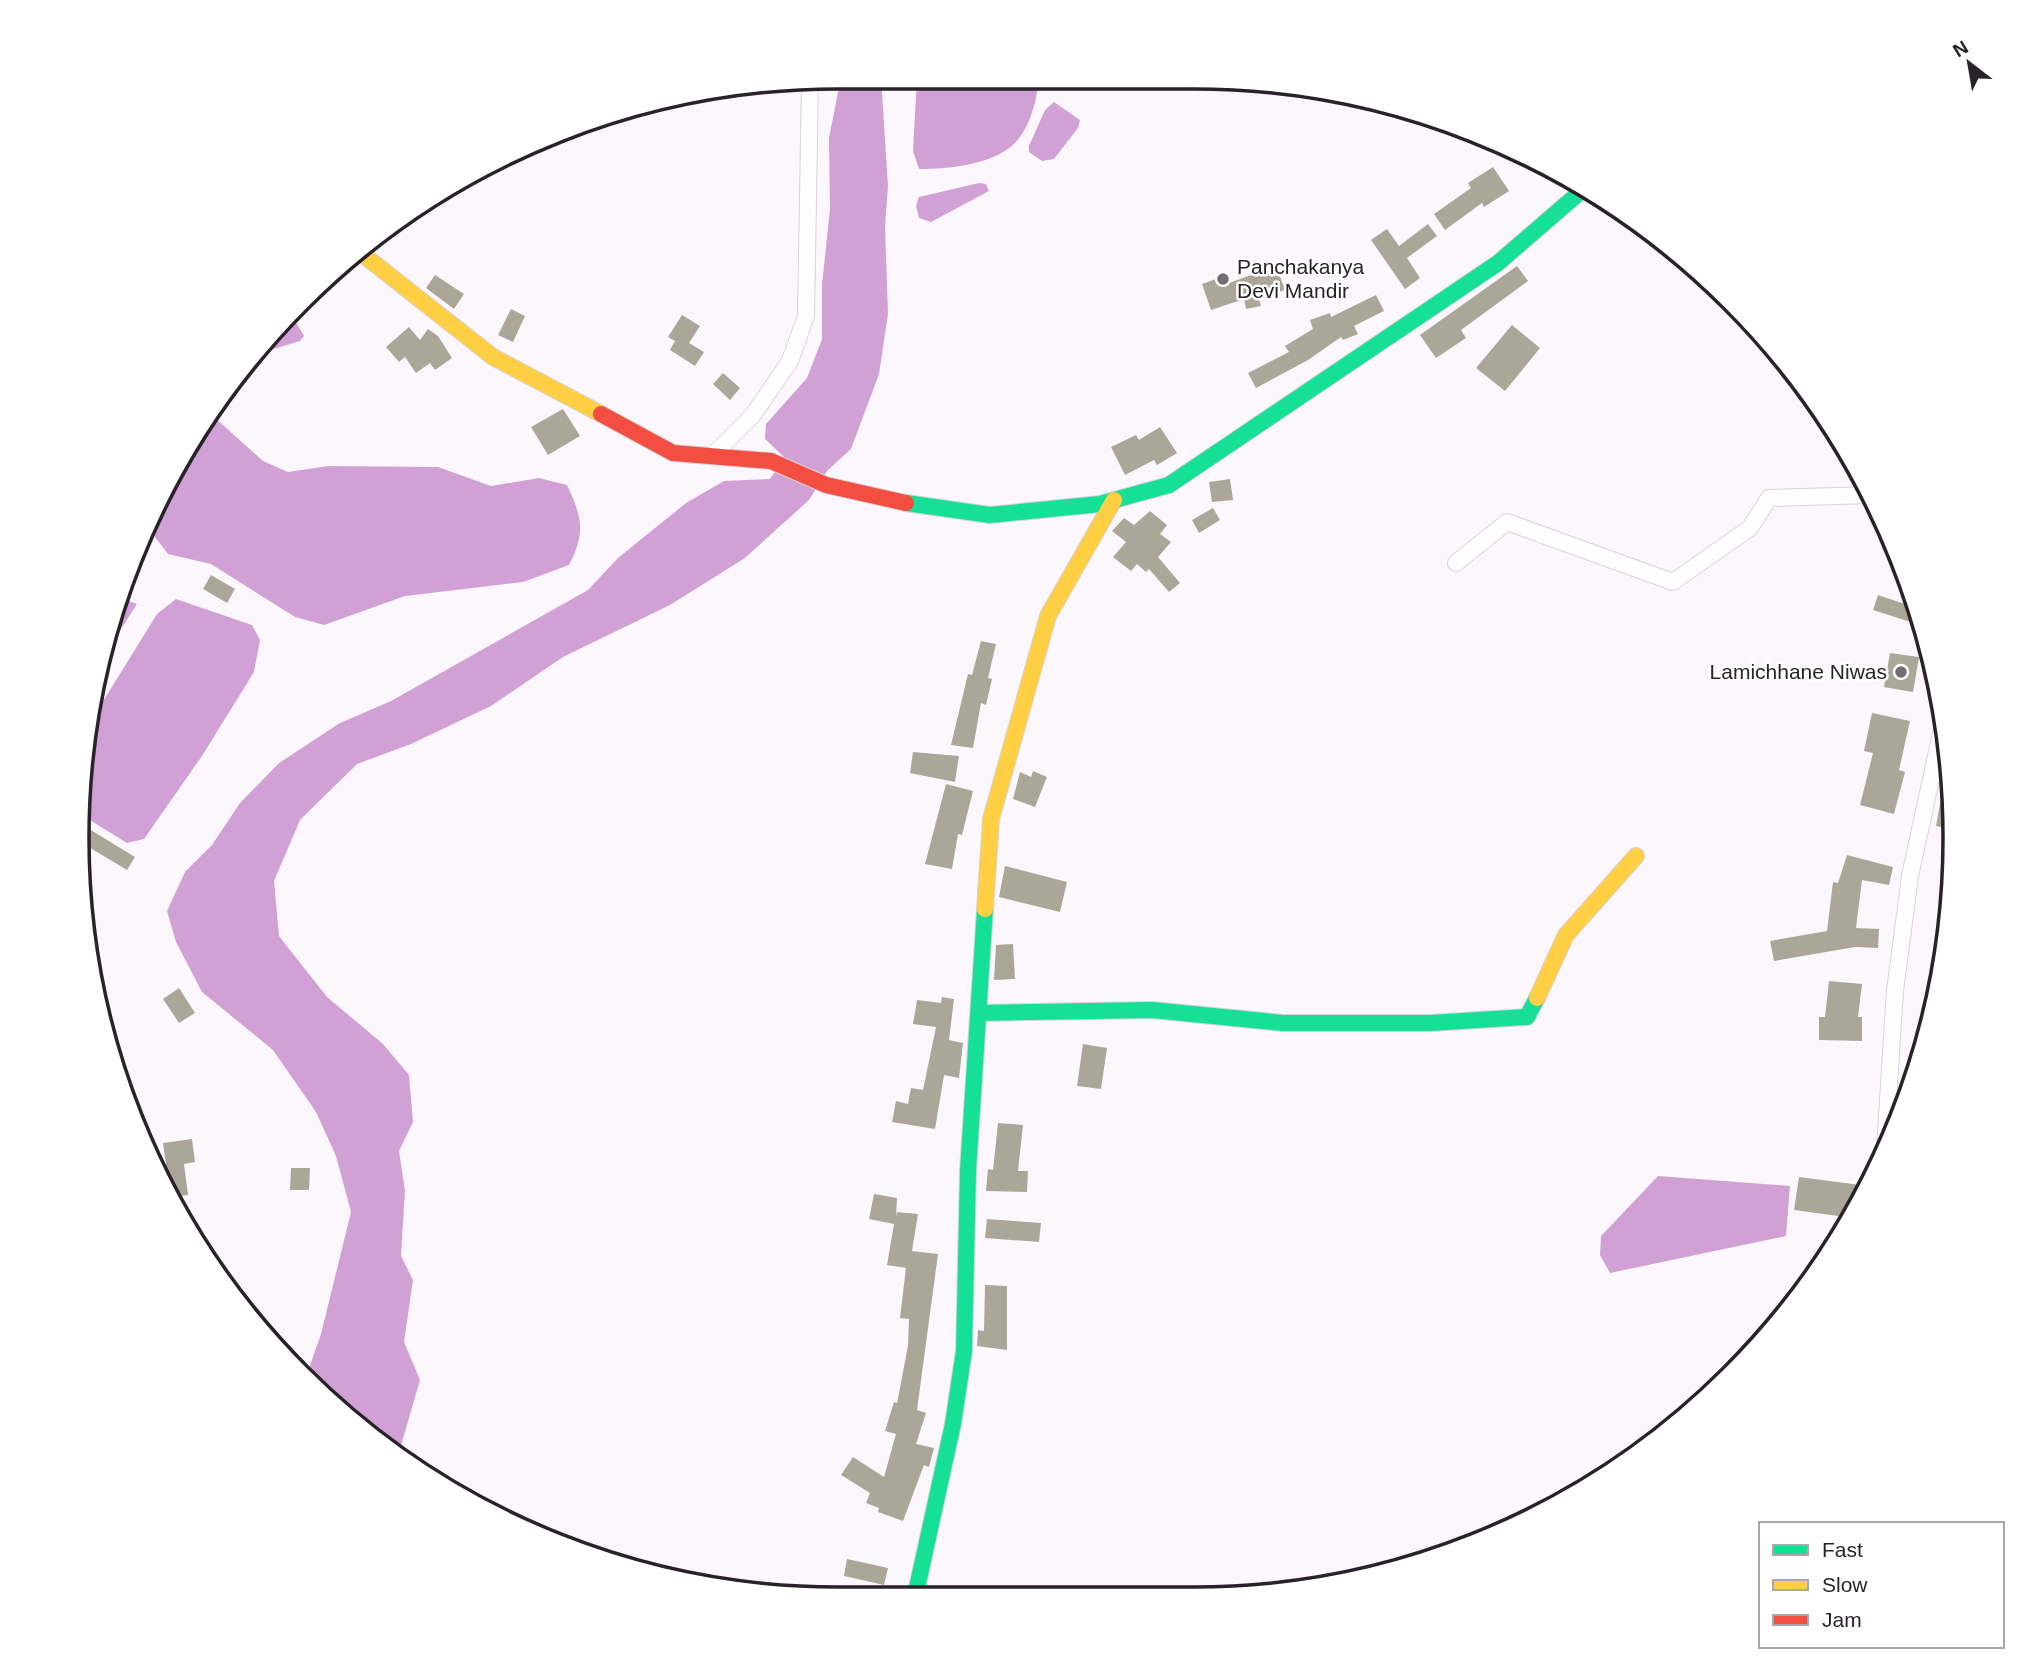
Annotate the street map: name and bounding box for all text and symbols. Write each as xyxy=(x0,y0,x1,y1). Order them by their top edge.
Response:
north arrow xyxy=(1934,28,2004,98)
text: N xyxy=(1949,36,1972,61)
place label: Panchakanya Devi Mandir xyxy=(1237,255,1365,302)
marker: Panchakanya Devi Mandir xyxy=(1215,271,1231,287)
place label: Lamichhane Niwas xyxy=(1710,660,1887,683)
marker: Lamichhane Niwas xyxy=(1893,664,1909,680)
legend xyxy=(1759,1522,2004,1648)
text: Fast xyxy=(1822,1538,1863,1561)
text: Slow xyxy=(1822,1573,1868,1596)
text: Jam xyxy=(1822,1608,1862,1631)

